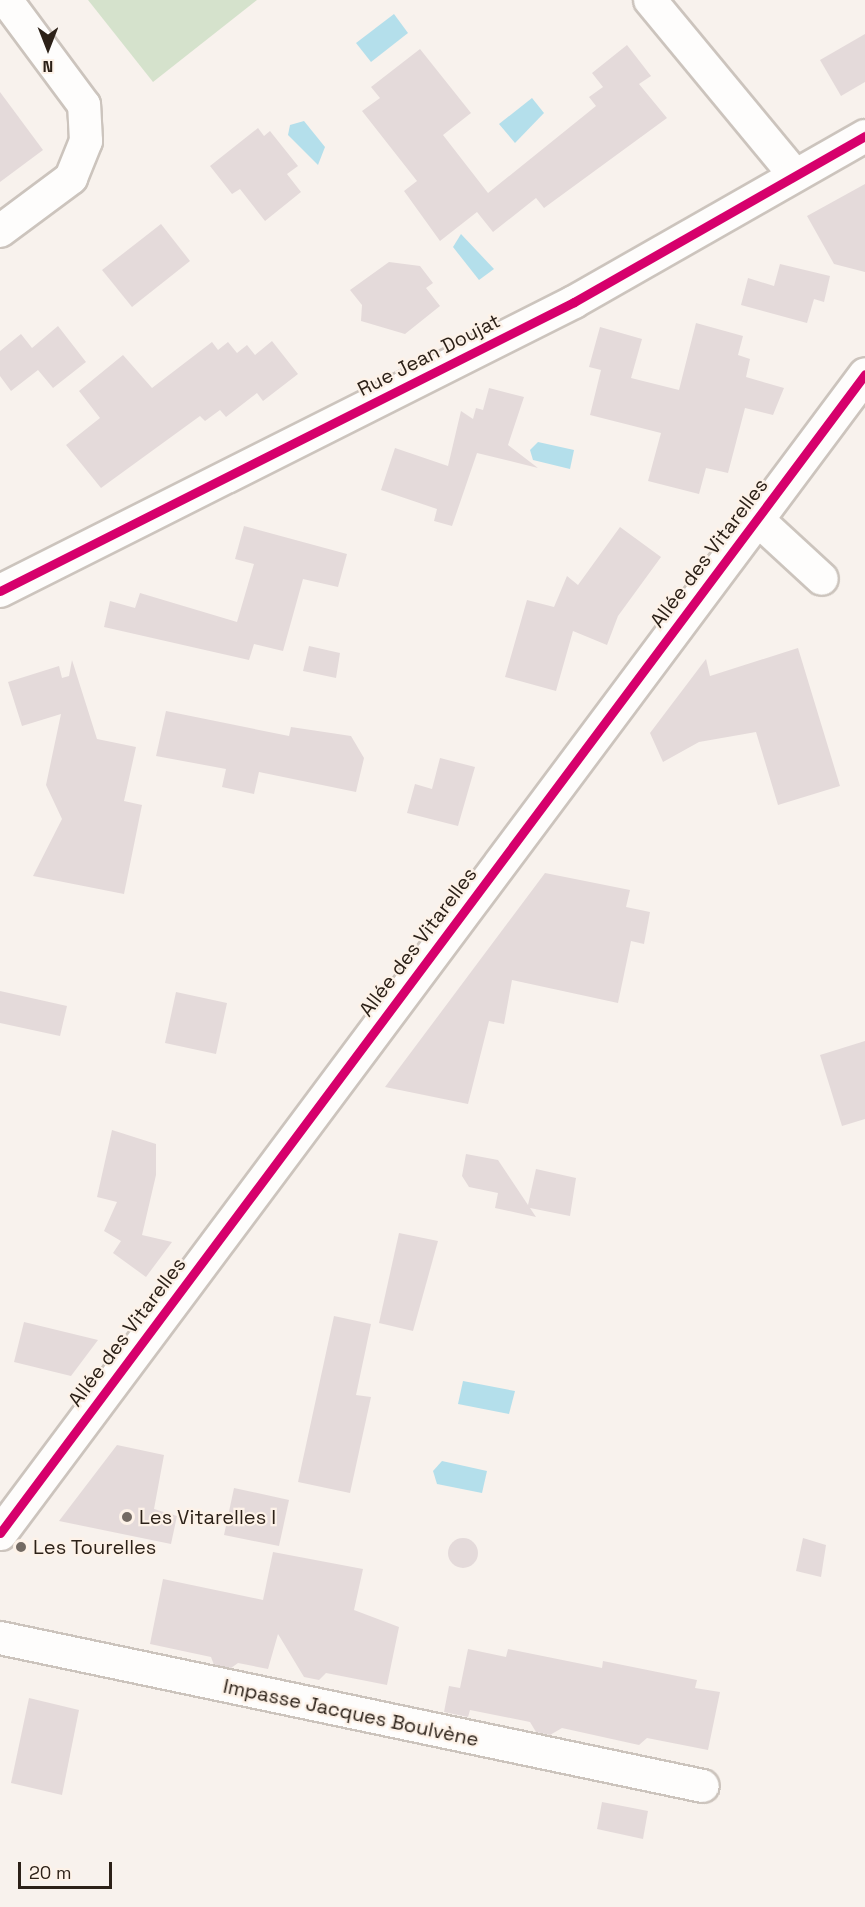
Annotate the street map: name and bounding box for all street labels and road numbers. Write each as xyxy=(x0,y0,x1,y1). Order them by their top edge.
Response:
street label: Rue Jean Doujat xyxy=(354,309,504,401)
street label: Allée des Vitarelles xyxy=(645,474,773,632)
street label: Allée des Vitarelles xyxy=(354,863,482,1021)
street label: Allée des Vitarelles xyxy=(63,1253,191,1411)
street label: Impasse Jacques Boulvène xyxy=(221,1674,481,1752)

